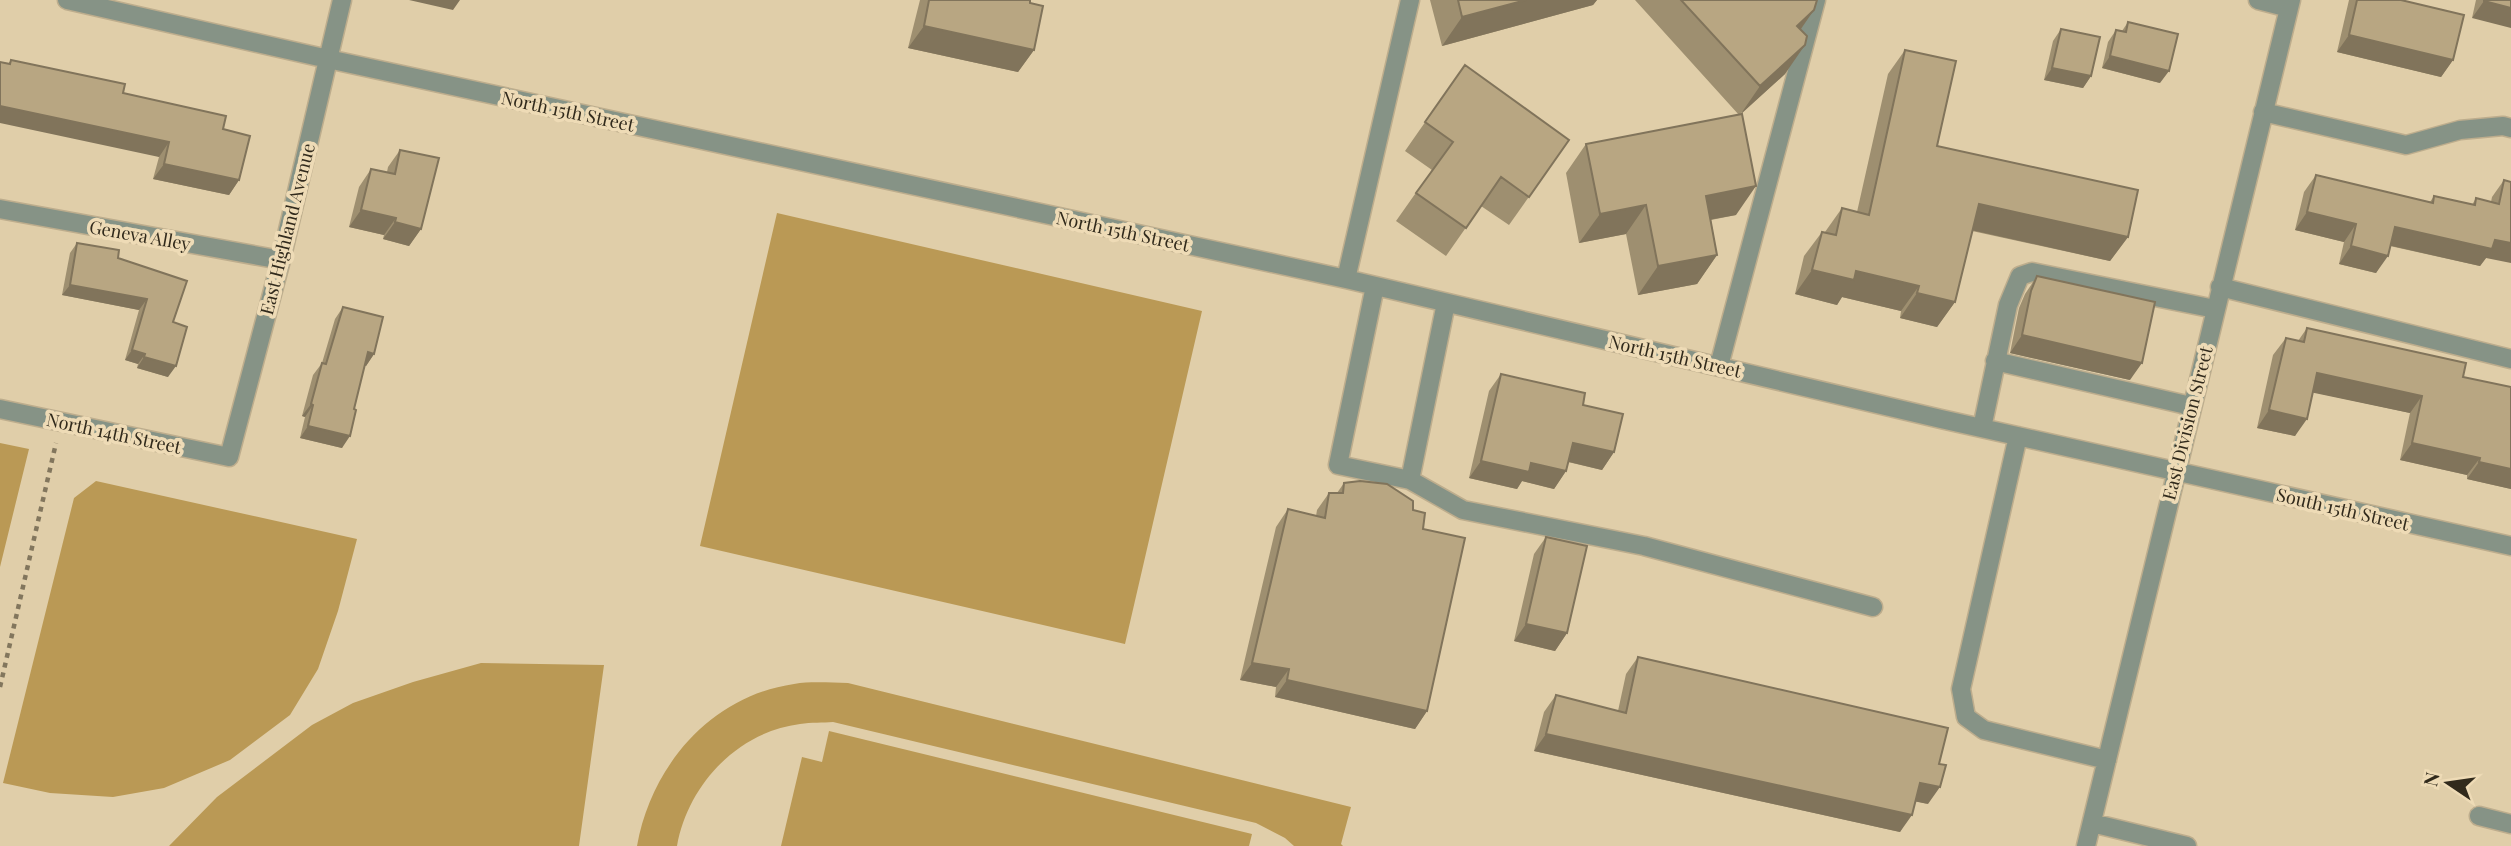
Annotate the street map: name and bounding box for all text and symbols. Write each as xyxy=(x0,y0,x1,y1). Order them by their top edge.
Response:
street label: North 15th Street xyxy=(499,85,637,137)
street label: East Highland Avenue xyxy=(254,141,320,317)
street label: North 15th Street xyxy=(1054,205,1192,257)
street label: Geneva Alley xyxy=(88,214,192,256)
street label: North 15th Street xyxy=(1606,329,1744,383)
street label: East Division Street xyxy=(2156,343,2218,502)
street label: North 14th Street xyxy=(44,407,184,459)
street label: South 15th Street xyxy=(2274,482,2412,536)
north arrow xyxy=(2413,748,2483,818)
text: N xyxy=(2416,769,2445,789)

